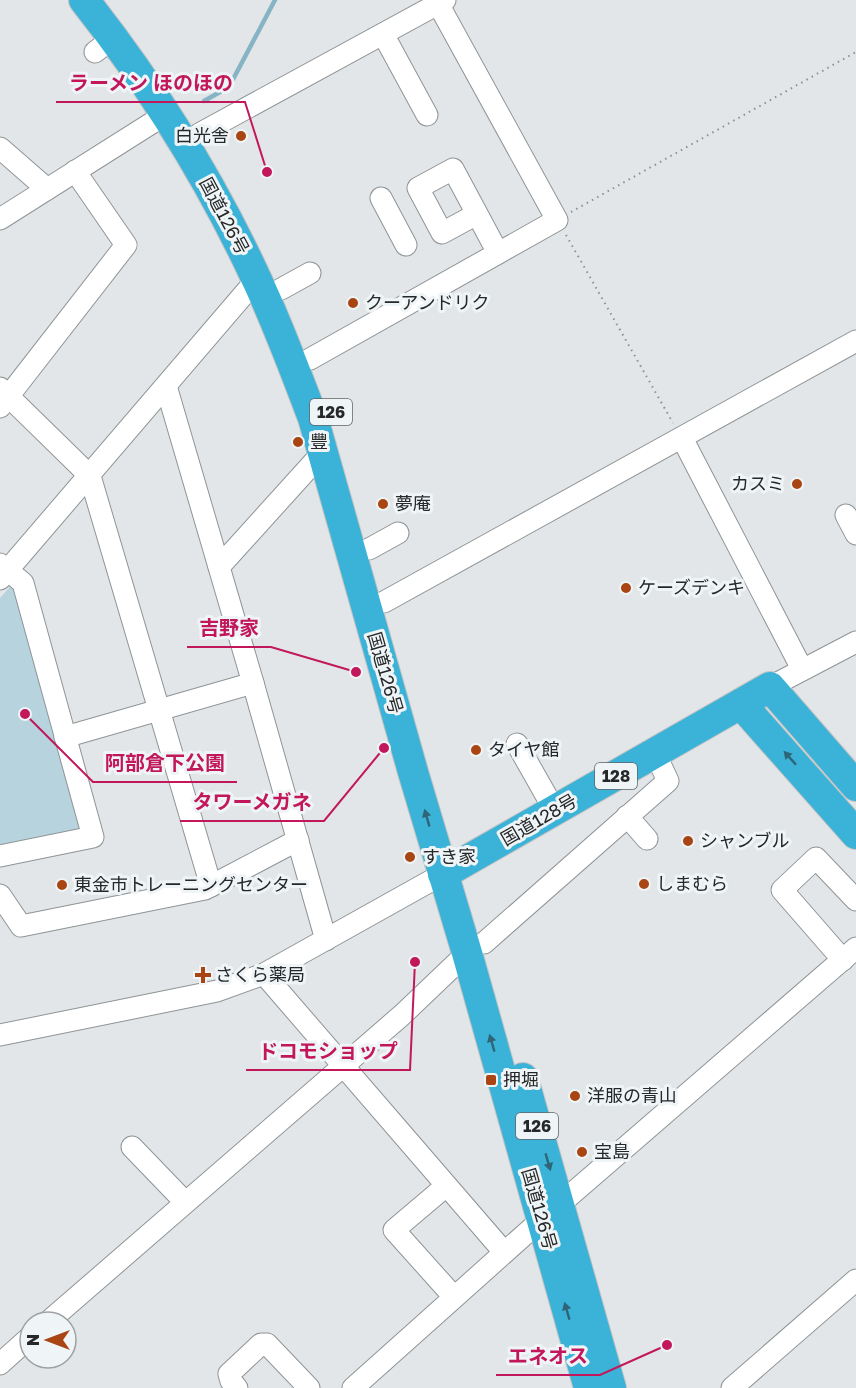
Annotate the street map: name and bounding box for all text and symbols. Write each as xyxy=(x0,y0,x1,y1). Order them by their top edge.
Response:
callout: ラーメン ほのほの xyxy=(56,64,245,102)
text: ラーメン ほのほの xyxy=(69,70,233,94)
place label: 白光舎 xyxy=(175,124,229,146)
marker: 白光舎 xyxy=(234,129,248,143)
street label: 国道126号 xyxy=(195,173,254,258)
place label: クーアンドリク xyxy=(365,291,490,313)
marker: クーアンドリク xyxy=(346,296,360,310)
road number: 126 xyxy=(310,399,352,425)
place label: 豐 xyxy=(310,430,328,452)
marker: 豐 xyxy=(291,435,305,449)
place label: カスミ xyxy=(731,472,785,494)
marker: カスミ xyxy=(790,477,804,491)
place label: 夢庵 xyxy=(395,492,431,514)
marker: 夢庵 xyxy=(376,497,390,511)
place label: ケーズデンキ xyxy=(638,576,745,598)
marker: ケーズデンキ xyxy=(619,581,633,595)
callout: 吉野家 xyxy=(187,609,271,647)
text: 吉野家 xyxy=(199,615,259,639)
street label: 国道126号 xyxy=(364,629,408,716)
place label: タイヤ館 xyxy=(488,738,559,760)
marker: タイヤ館 xyxy=(469,743,483,757)
callout: 阿部倉下公園 xyxy=(93,744,237,782)
text: 阿部倉下公園 xyxy=(105,750,225,774)
one-way arrow xyxy=(783,751,797,766)
road number: 128 xyxy=(595,763,637,789)
callout: タワーメガネ xyxy=(180,783,324,821)
text: タワーメガネ xyxy=(192,789,312,813)
street label: 国道128号 xyxy=(497,789,580,850)
one-way arrow xyxy=(422,809,431,827)
place label: シャンブル xyxy=(700,829,789,851)
marker: シャンブル xyxy=(681,834,695,848)
place label: すき家 xyxy=(422,845,476,867)
marker: すき家 xyxy=(403,850,417,864)
place label: しまむら xyxy=(656,872,728,894)
place label: 東金市トレーニングセンター xyxy=(74,873,308,895)
marker: しまむら xyxy=(637,877,651,891)
marker: 東金市トレーニングセンター xyxy=(55,878,69,892)
place label: さくら薬局 xyxy=(215,963,305,985)
marker: さくら薬局 xyxy=(196,968,210,982)
callout: ドコモショップ xyxy=(246,1032,410,1070)
one-way arrow xyxy=(487,1034,496,1052)
text: ドコモショップ xyxy=(258,1038,398,1062)
place label: 押堀 xyxy=(503,1068,539,1090)
marker: 押堀 xyxy=(484,1073,498,1087)
place label: 洋服の青山 xyxy=(587,1084,677,1106)
marker: 洋服の青山 xyxy=(568,1089,582,1103)
road number: 126 xyxy=(516,1113,558,1139)
place label: 宝島 xyxy=(594,1140,630,1162)
marker: 宝島 xyxy=(575,1145,589,1159)
one-way arrow xyxy=(544,1153,553,1171)
street label: 国道126号 xyxy=(518,1165,562,1252)
one-way arrow xyxy=(562,1302,571,1320)
north arrow xyxy=(18,1310,78,1370)
text: N xyxy=(23,1334,43,1346)
callout: エネオス xyxy=(496,1337,600,1375)
text: エネオス xyxy=(508,1343,588,1367)

